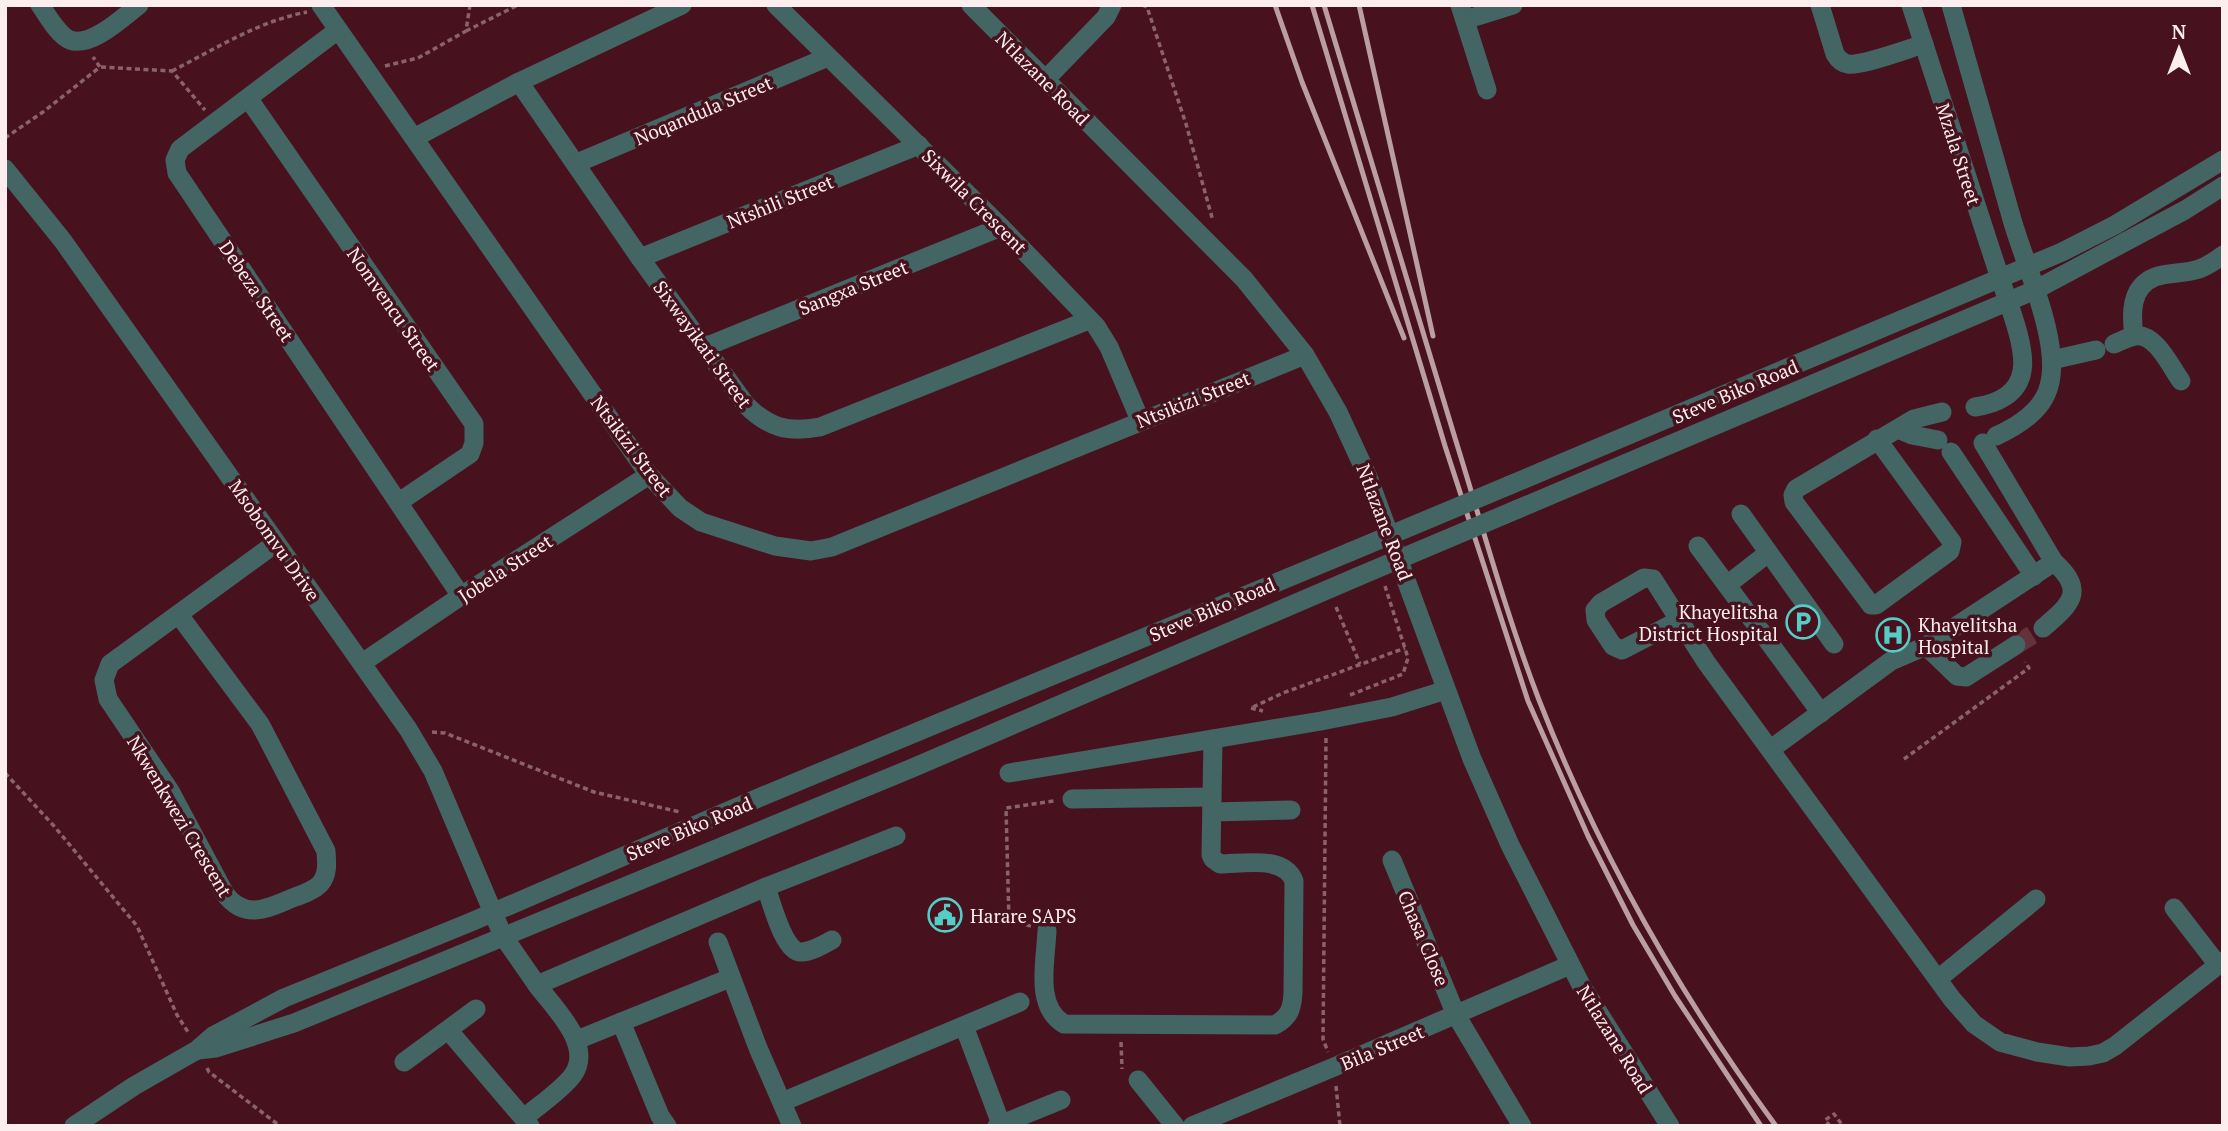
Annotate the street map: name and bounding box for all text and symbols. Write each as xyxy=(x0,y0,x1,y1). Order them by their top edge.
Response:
north arrow xyxy=(2144,14,2214,84)
text: N xyxy=(2172,19,2187,44)
street label: Ntlazane Road xyxy=(991,26,1096,131)
street label: Noqandula Street xyxy=(630,70,776,150)
street label: Mzala Street xyxy=(1931,100,1987,208)
street label: Sixwila Crescent xyxy=(917,143,1033,259)
street label: Ntshili Street xyxy=(723,168,837,234)
street label: Debeza Street xyxy=(214,236,300,346)
street label: Nomvencu Street xyxy=(342,242,446,376)
street label: Sangxa Street xyxy=(795,254,911,320)
street label: Sixwayikati Street xyxy=(648,275,758,413)
street label: Steve Biko Road xyxy=(1668,353,1802,429)
street label: Ntsikizi Street xyxy=(1132,365,1254,433)
street label: Ntsikizi Street xyxy=(586,390,678,502)
street label: Ntlazane Road xyxy=(1351,460,1419,584)
street label: Msobomvu Drive xyxy=(224,474,326,606)
street label: Jobela Street xyxy=(453,528,557,608)
street label: Steve Biko Road xyxy=(1145,571,1279,647)
place label: Khayelitsha District Hospital xyxy=(1639,599,1778,646)
parking icon: Khayelitsha District Hospital xyxy=(1784,603,1822,641)
place label: Khayelitsha Hospital xyxy=(1918,612,2018,659)
hospital icon: Khayelitsha Hospital xyxy=(1874,616,1912,654)
street label: Nkwenkwezi Crescent xyxy=(122,731,238,901)
street label: Steve Biko Road xyxy=(622,790,756,866)
street label: Chasa Close xyxy=(1393,886,1455,990)
public building icon: Harare SAPS xyxy=(926,896,964,934)
place label: Harare SAPS xyxy=(970,903,1076,928)
street label: Ntlazane Road xyxy=(1572,980,1658,1098)
street label: Bila Street xyxy=(1337,1018,1427,1076)

